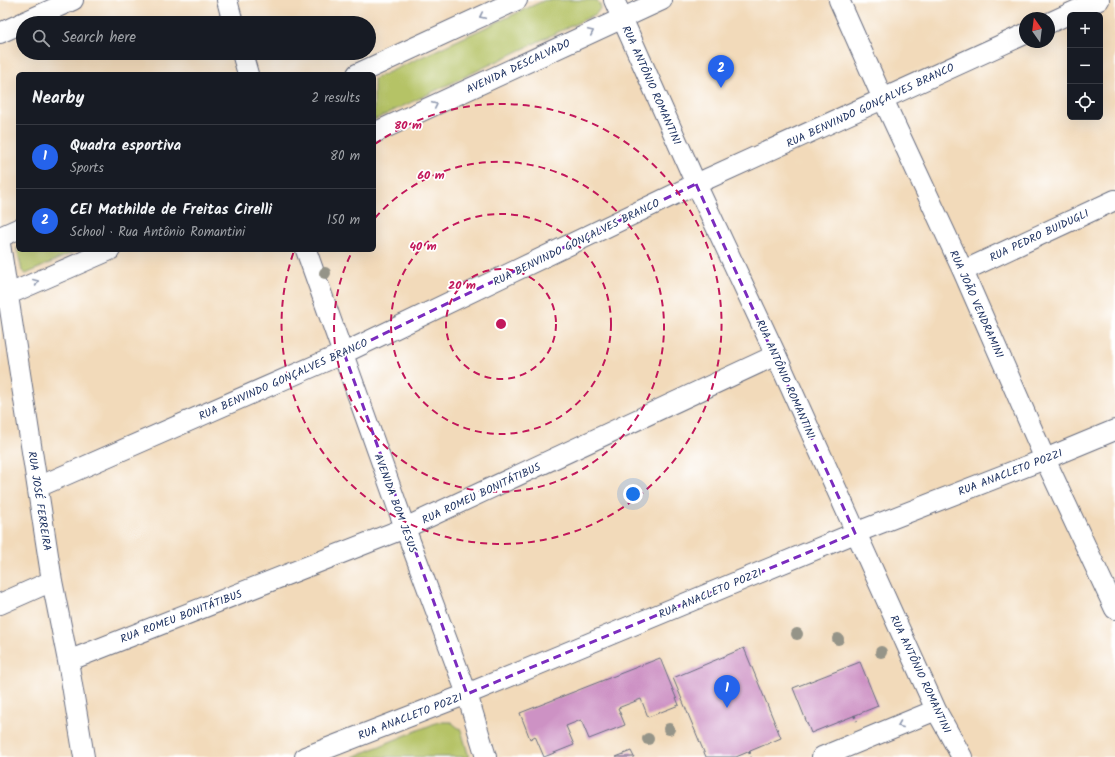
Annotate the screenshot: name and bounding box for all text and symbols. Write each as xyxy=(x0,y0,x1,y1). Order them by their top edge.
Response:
one-way arrow xyxy=(479,11,486,19)
north arrow xyxy=(1019,12,1055,48)
map controls xyxy=(1067,12,1103,120)
button: + xyxy=(1067,12,1103,48)
search box xyxy=(16,16,376,60)
street label: RUA ANTÔNIO ROMANTINI xyxy=(617,23,686,148)
text: Search here xyxy=(62,26,136,50)
icon: search xyxy=(30,27,52,49)
one-way arrow xyxy=(586,29,594,37)
street label: AVENIDA DESCALVADO xyxy=(463,35,574,99)
button: − xyxy=(1067,48,1103,84)
pin: 2 xyxy=(708,55,734,88)
street label: RUA BENVINDO GONÇALVES BRANCO xyxy=(783,59,958,153)
button: locate xyxy=(1067,84,1103,120)
text: Nearby xyxy=(32,85,84,112)
text: 2 results xyxy=(312,88,360,109)
one-way arrow xyxy=(430,102,438,110)
text: 80 m xyxy=(394,116,422,135)
text: Quadra esportiva xyxy=(70,134,181,158)
text: 1 xyxy=(43,146,47,167)
text: 80 m xyxy=(330,146,360,167)
text: Sports xyxy=(70,158,104,179)
text: 60 m xyxy=(417,166,445,185)
street label: RUA BENVINDO GONÇALVES BRANCO xyxy=(490,194,663,291)
text: CEI Mathilde de Freitas Cirelli xyxy=(70,198,272,222)
street label: RUA PEDRO BUIDUGLI xyxy=(987,205,1092,267)
text: 2 xyxy=(41,210,49,231)
text: 150 m xyxy=(327,210,360,231)
text: School · Rua Antônio Romantini xyxy=(70,222,245,243)
text: 40 m xyxy=(409,237,437,256)
street label: RUA JOÃO VENDRAMINI xyxy=(944,247,1008,361)
text: 20 m xyxy=(448,276,476,295)
one-way arrow xyxy=(31,279,39,287)
centre of rings xyxy=(494,317,508,331)
street label: RUA ANTÔNIO ROMANTINI xyxy=(751,317,820,442)
street label: RUA BENVINDO GONÇALVES BRANCO xyxy=(196,334,371,425)
street label: RUA ANACLETO POZZI xyxy=(955,445,1065,501)
street label: RUA JOSÉ FERREIRA xyxy=(22,450,56,553)
street label: AVENIDA BOM JESUS xyxy=(369,451,421,556)
street label: RUA ROMEU BONITÁTIBUS xyxy=(419,458,544,529)
your location xyxy=(623,484,643,504)
street label: RUA ANACLETO POZZI xyxy=(656,564,765,624)
street label: RUA ROMEU BONITÁTIBUS xyxy=(118,585,245,649)
street label: RUA ANTÔNIO ROMANTINI xyxy=(885,612,956,737)
pin: 1 xyxy=(714,675,740,708)
street label: RUA ANACLETO POZZI xyxy=(355,689,465,745)
one-way arrow xyxy=(896,720,903,728)

